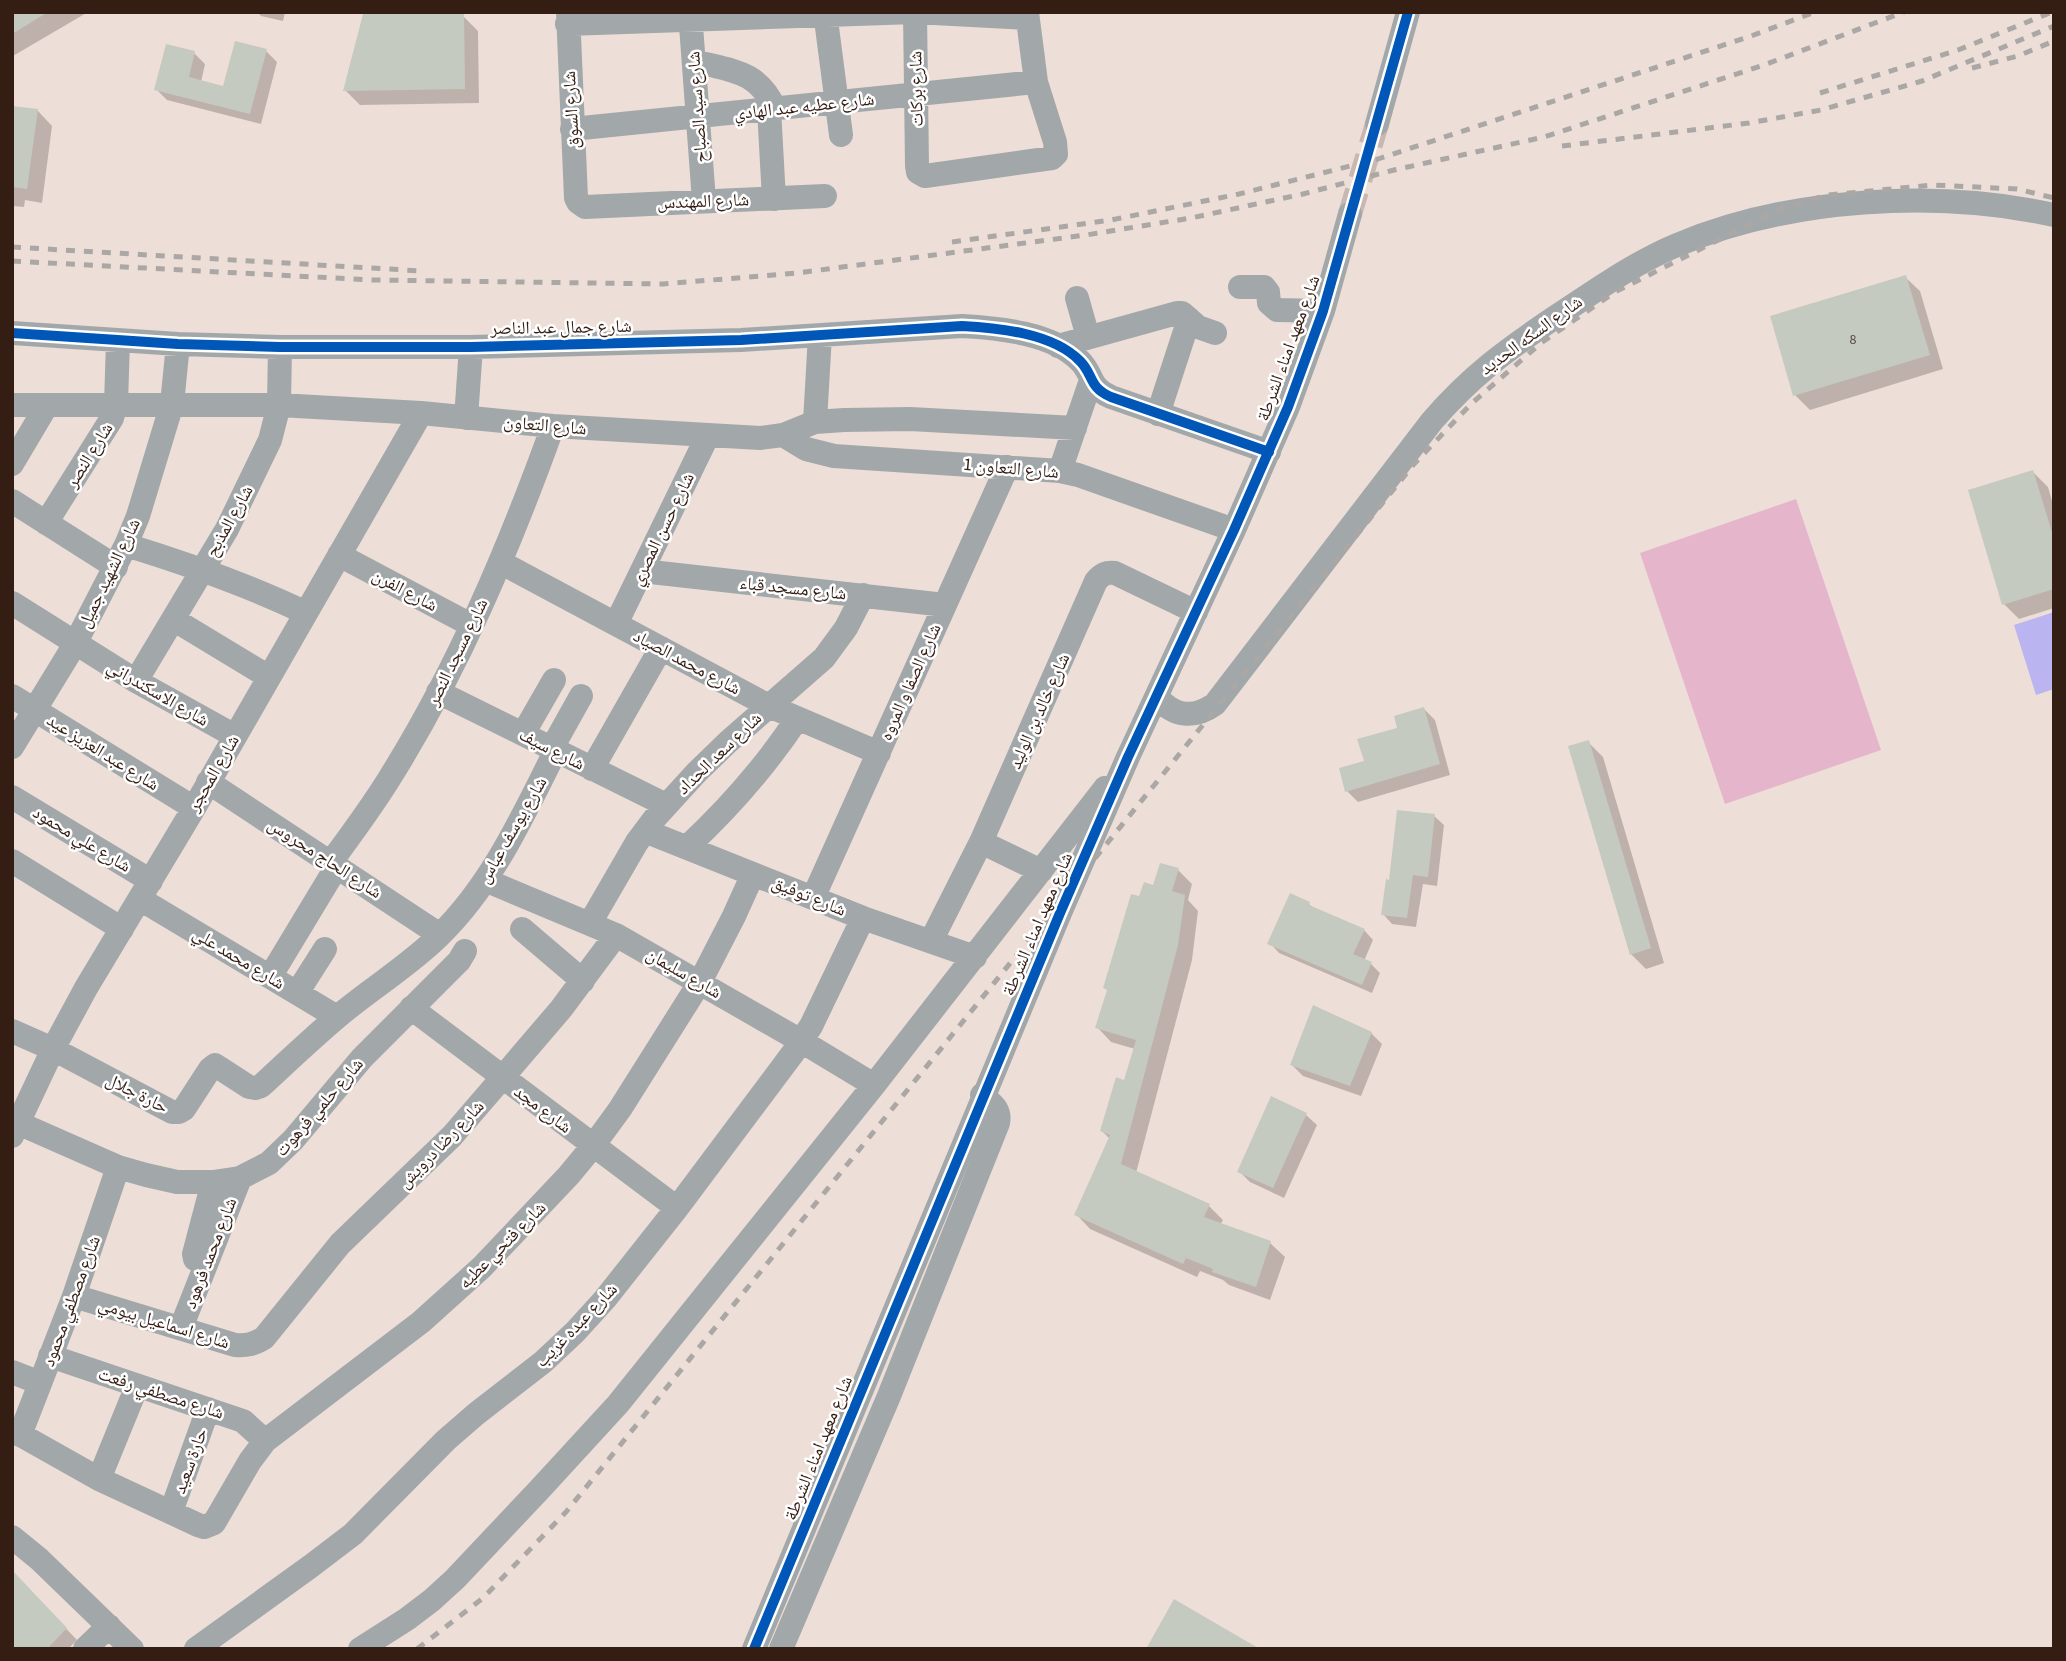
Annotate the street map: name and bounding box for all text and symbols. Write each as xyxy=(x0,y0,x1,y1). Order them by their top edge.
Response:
street label: شارع سيد الصباح xyxy=(681,50,714,164)
street label: شارع بركات xyxy=(903,51,930,127)
street label: شارع السوق xyxy=(557,70,586,150)
street label: شارع عطيه عبد الهادي xyxy=(733,87,876,128)
street label: شارع المهندس xyxy=(656,187,750,216)
street label: شارع معهد امناء الشرطة xyxy=(1250,272,1326,425)
street label: شارع السكه الحديد xyxy=(1475,290,1588,381)
street label: شارع جمال عبد الناصر xyxy=(489,314,632,341)
house number: 8 xyxy=(1850,330,1857,350)
street label: شارع التعاون xyxy=(502,409,588,442)
street label: شارع النصر xyxy=(59,418,119,493)
street label: شارع التعاون 1 xyxy=(962,452,1060,485)
street label: شارع حسن المصري xyxy=(624,468,702,591)
street label: شارع المذبح xyxy=(199,481,259,562)
street label: شارع الشهيد جميل xyxy=(72,514,147,632)
street label: شارع الفرن xyxy=(368,563,442,618)
street label: شارع مسجد قباء xyxy=(738,570,848,607)
street label: شارع مسجد النصر xyxy=(420,594,494,711)
street label: شارع الصفا و المروه xyxy=(873,620,947,745)
street label: شارع محمد الصياد xyxy=(629,624,745,701)
street label: شارع خالد بن الوليد xyxy=(1003,649,1076,773)
street label: شارع الاسكندراني xyxy=(101,654,213,734)
street label: شارع سعد الحداد xyxy=(671,706,767,800)
street label: شارع عبد العزيز عيد xyxy=(42,708,164,797)
street label: شارع سيف xyxy=(515,722,589,777)
street label: شارع المحجر xyxy=(181,730,245,817)
street label: شارع يوسف عباس xyxy=(472,772,553,888)
street label: شارع علي محمود xyxy=(27,800,136,880)
street label: شارع الحاج محروس xyxy=(263,812,387,905)
street label: شارع معهد امناء الشرطة xyxy=(996,849,1079,1000)
street label: شارع توفيق xyxy=(768,870,850,923)
street label: شارع محمد علي xyxy=(187,921,290,997)
street label: شارع سليمان xyxy=(642,942,726,1005)
street label: شارع حلمي فرهوت xyxy=(269,1053,370,1163)
street label: حارة جلال xyxy=(101,1067,172,1120)
street label: شارع مجد xyxy=(509,1079,577,1139)
street label: شارع رضا درويش xyxy=(393,1095,490,1194)
street label: شارع محمد فرهود xyxy=(178,1194,243,1312)
street label: شارع فتحي عطيه xyxy=(453,1196,553,1296)
street label: شارع مصطفي محمود xyxy=(36,1232,108,1371)
street label: شارع عبده غريب xyxy=(530,1277,623,1373)
street label: شارع اسماعيل بيومي xyxy=(95,1292,233,1357)
street label: شارع مصطفي رفعت xyxy=(94,1361,227,1427)
street label: شارع معهد امناء الشرطة xyxy=(778,1372,859,1524)
street label: حارة سعيد xyxy=(167,1425,214,1497)

